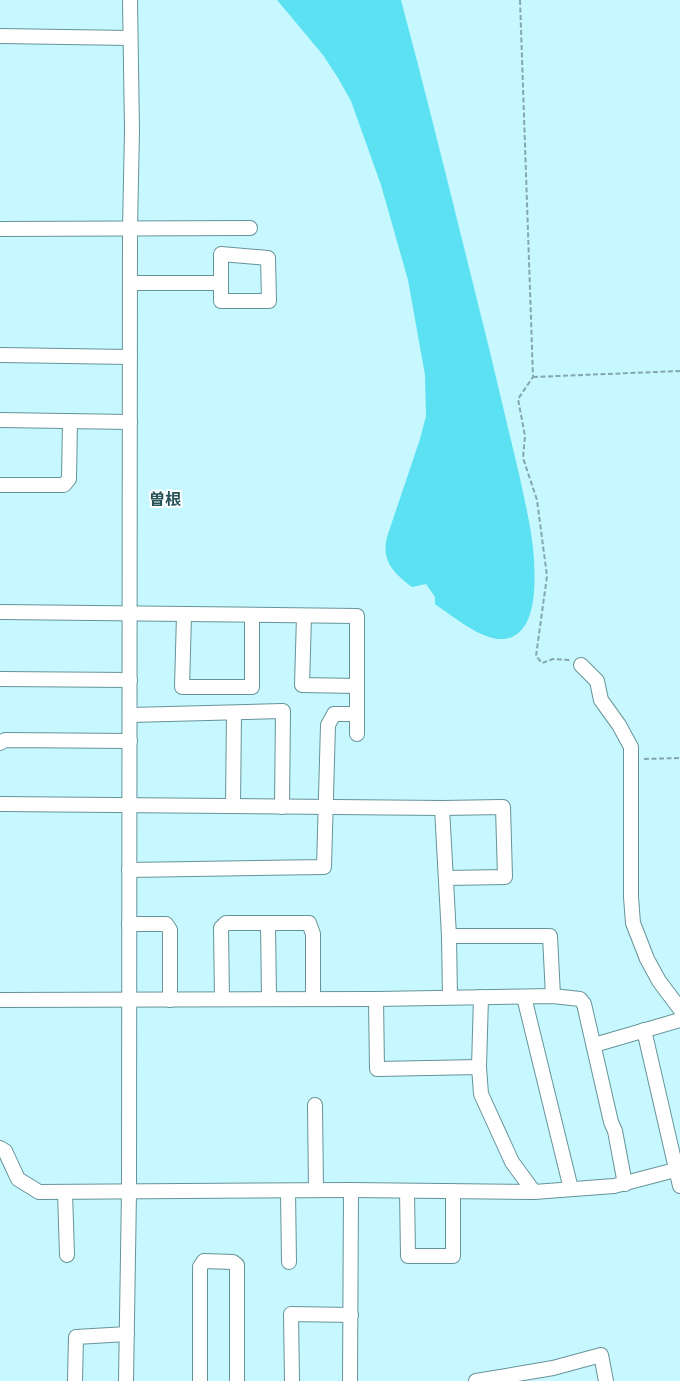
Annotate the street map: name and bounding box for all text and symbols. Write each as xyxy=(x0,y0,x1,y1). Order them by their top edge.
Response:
district label: 曽根 xyxy=(149,489,181,510)

